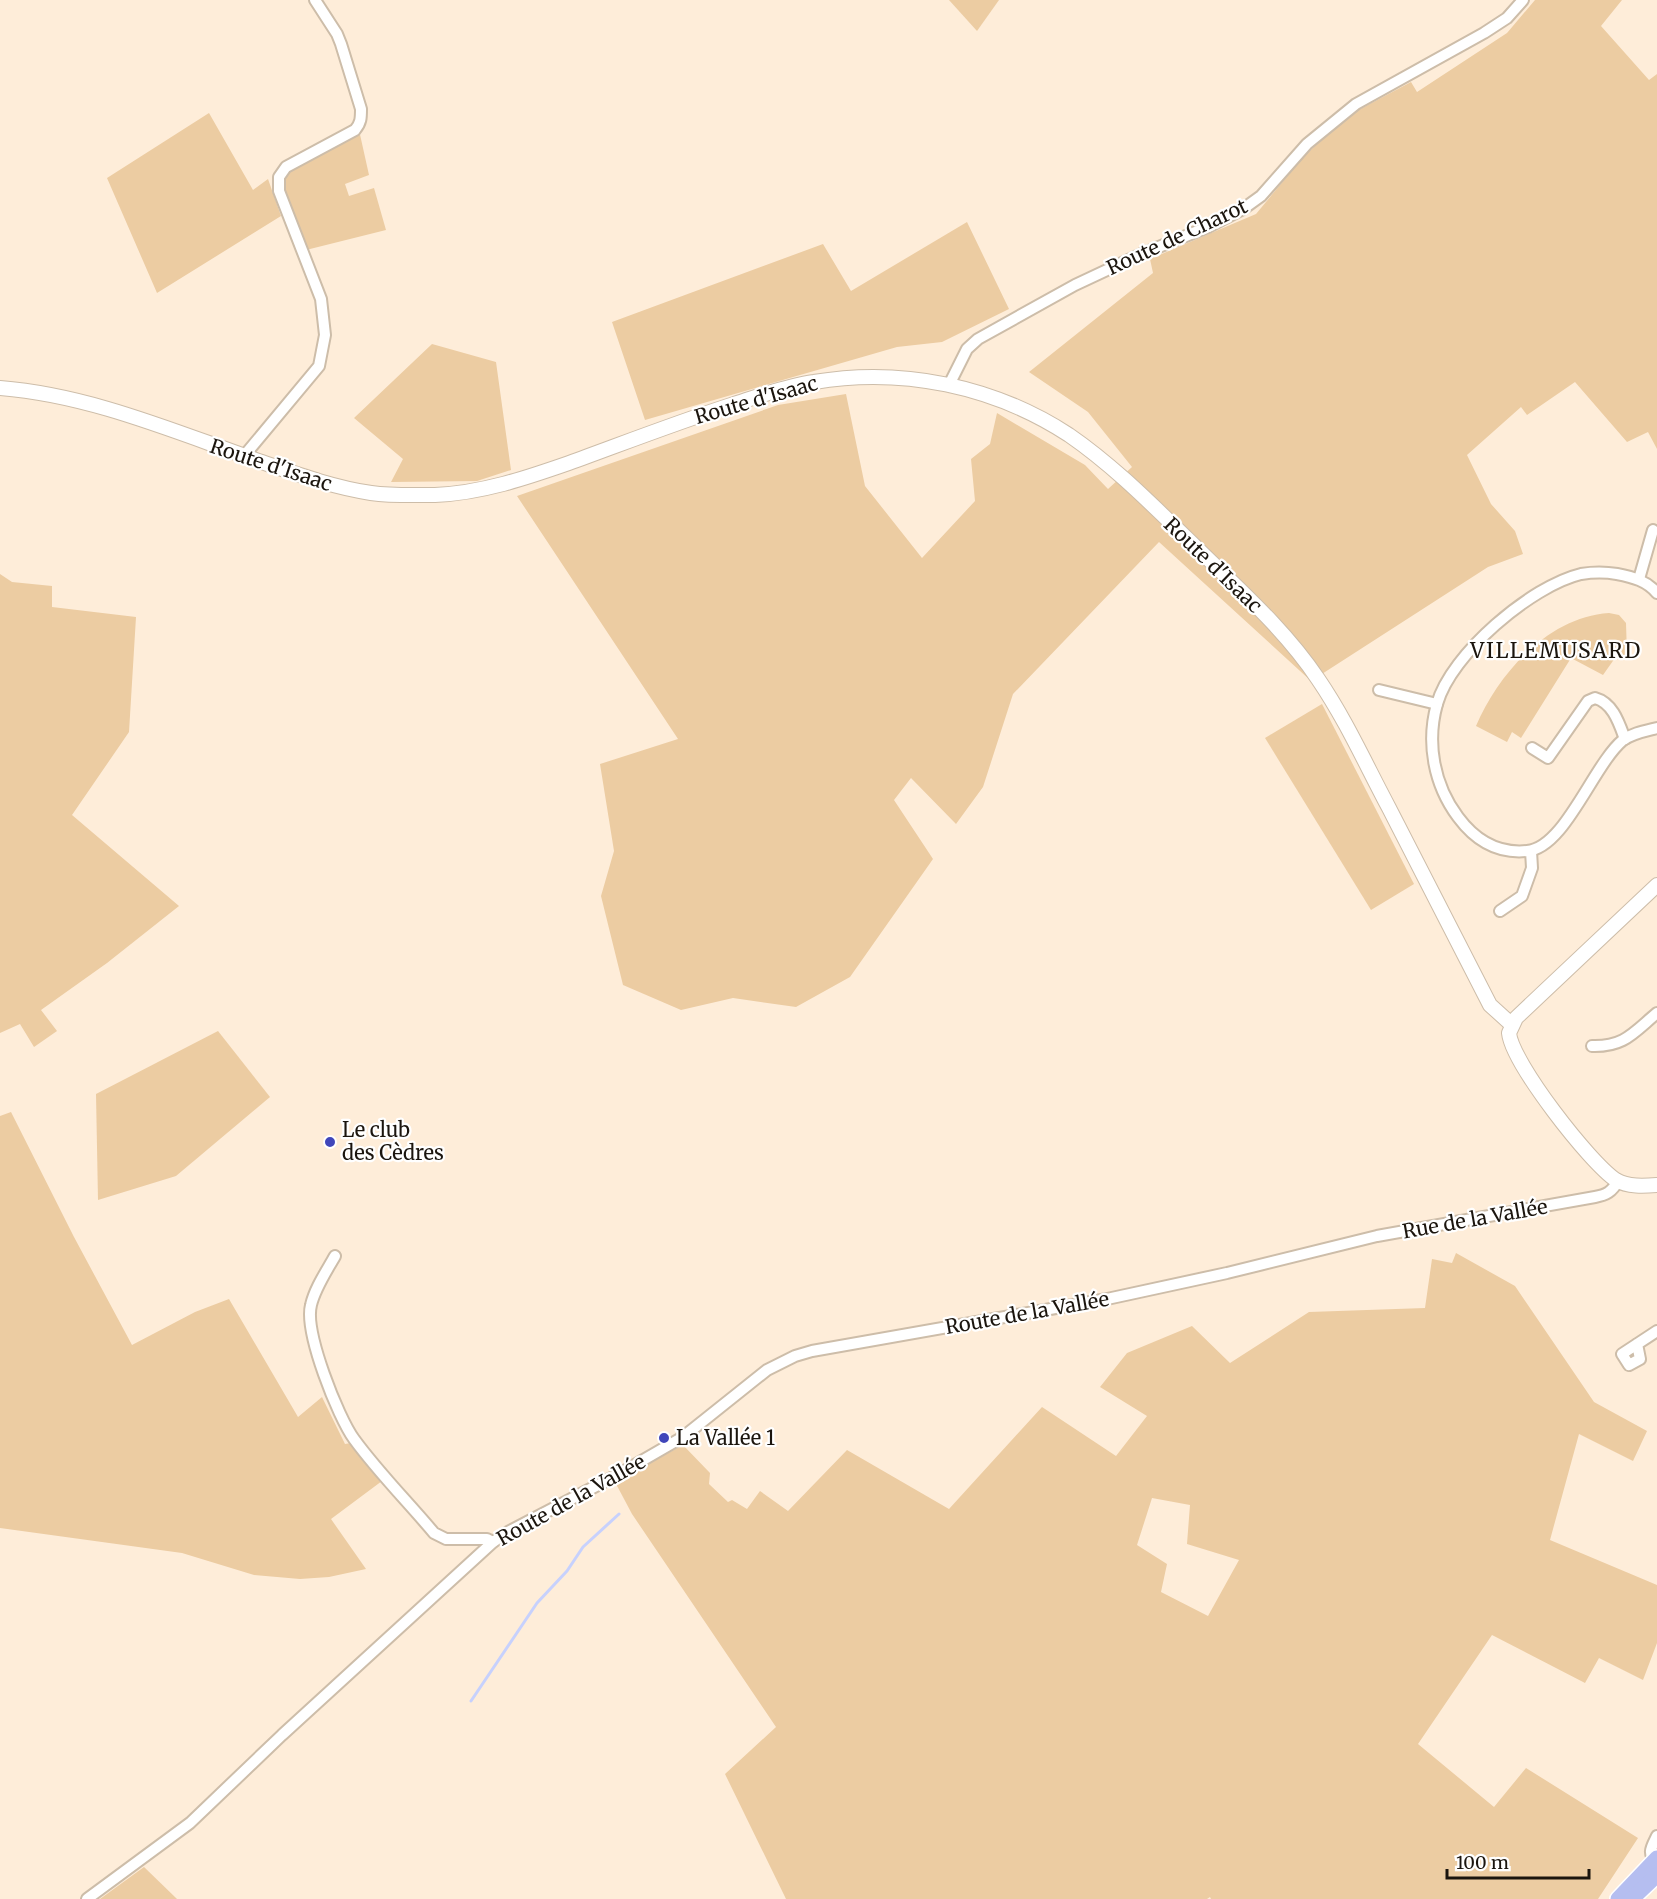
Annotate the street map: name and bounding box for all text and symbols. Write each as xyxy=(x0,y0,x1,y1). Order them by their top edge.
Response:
street label: Route de Charot xyxy=(1102,193,1251,280)
street label: Route d'Isaac xyxy=(691,370,820,429)
street label: Route d'Isaac xyxy=(207,433,335,496)
street label: Route d'Isaac xyxy=(1159,512,1268,618)
district label: VILLEMUSARD xyxy=(1469,637,1642,664)
place label: Le club des Cèdres xyxy=(342,1117,444,1165)
marker: Le club des Cèdres xyxy=(323,1135,337,1149)
street label: Rue de la Vallée xyxy=(1400,1193,1550,1244)
street label: Route de la Vallée xyxy=(943,1286,1111,1339)
place label: La Vallée 1 xyxy=(676,1425,775,1450)
marker: La Vallée 1 xyxy=(657,1431,671,1445)
street label: Route de la Vallée xyxy=(492,1448,649,1551)
scale bar xyxy=(1447,1842,1590,1880)
text: 100 m xyxy=(1456,1851,1509,1874)

